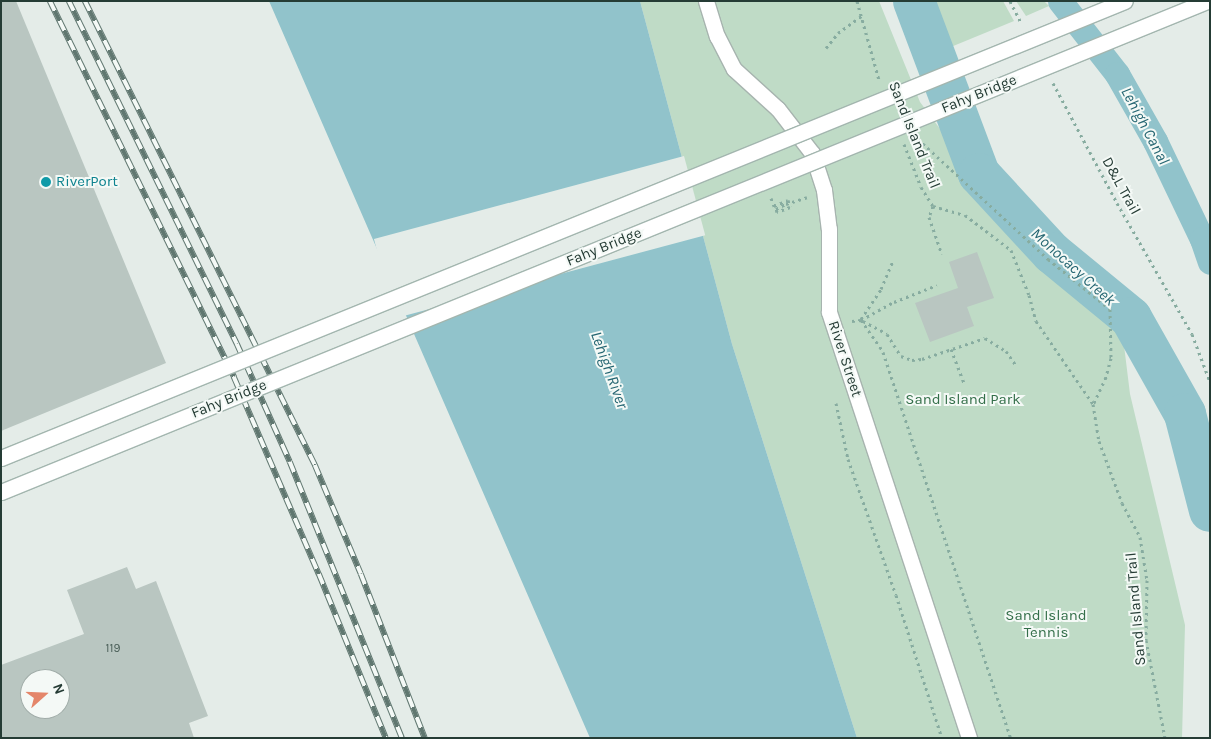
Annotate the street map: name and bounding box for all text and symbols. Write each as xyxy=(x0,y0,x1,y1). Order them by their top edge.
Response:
street label: Fahy Bridge xyxy=(939,71,1019,117)
street label: Sand Island Trail xyxy=(884,79,944,191)
water label: Lehigh Canal xyxy=(1117,84,1173,168)
street label: D&L Trail xyxy=(1098,154,1144,218)
place label: RiverPort xyxy=(56,173,118,191)
marker: RiverPort xyxy=(40,176,52,188)
street label: Fahy Bridge xyxy=(564,224,644,270)
water label: Monocacy Creek xyxy=(1027,224,1119,310)
street label: River Street xyxy=(824,319,866,399)
water label: Lehigh River xyxy=(586,329,632,411)
street label: Fahy Bridge xyxy=(189,376,269,422)
park label: Sand Island Park xyxy=(905,391,1021,409)
street label: Sand Island Trail xyxy=(1122,552,1150,666)
park label: Sand Island Tennis xyxy=(1005,606,1087,641)
house number: 119 xyxy=(106,642,120,656)
north arrow xyxy=(20,669,70,719)
text: N xyxy=(49,681,68,697)

